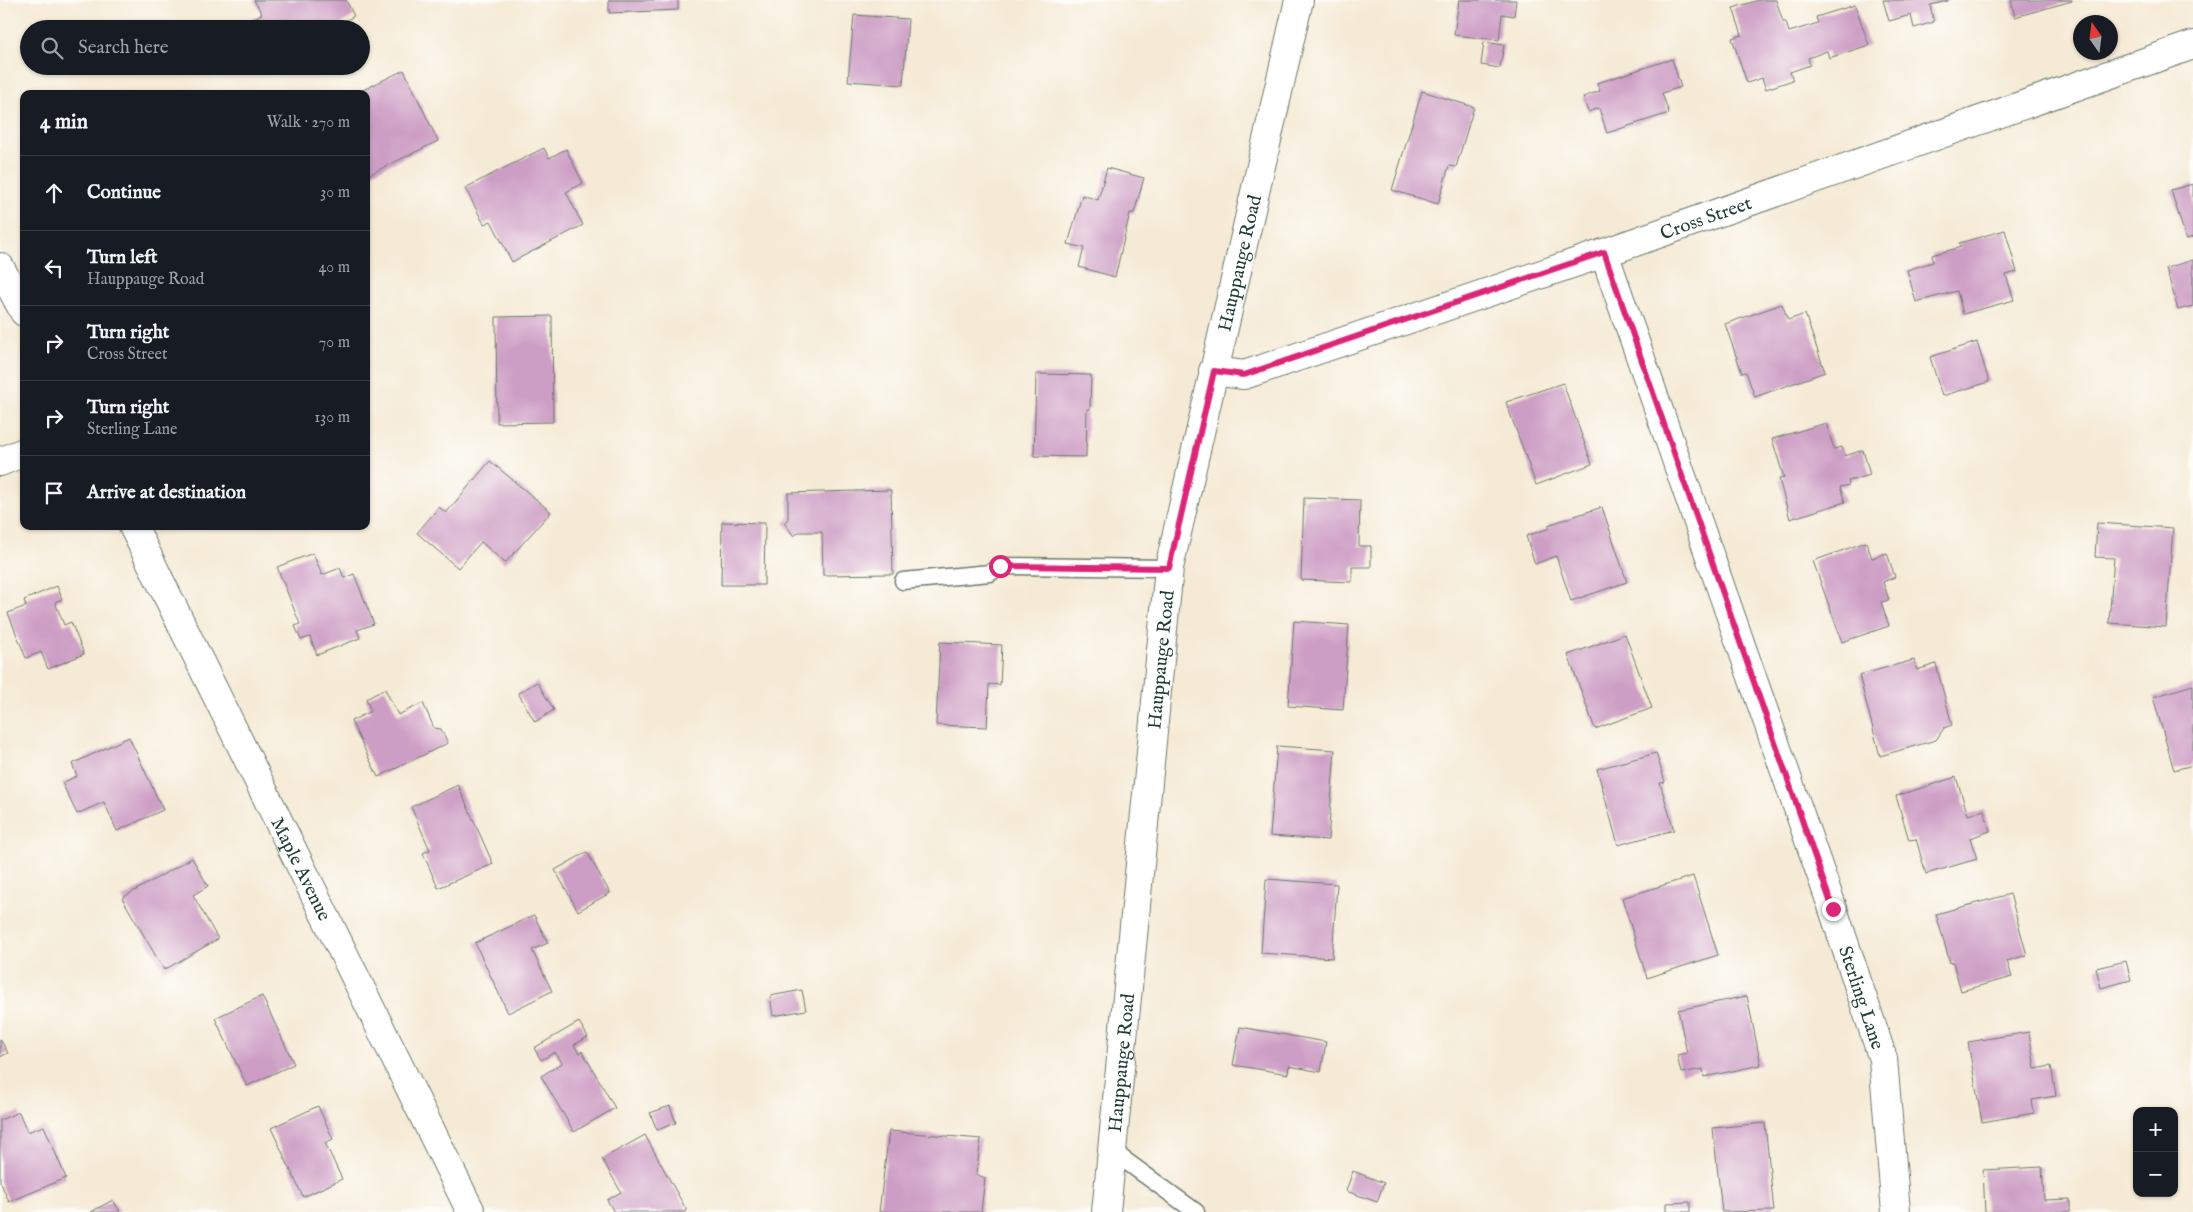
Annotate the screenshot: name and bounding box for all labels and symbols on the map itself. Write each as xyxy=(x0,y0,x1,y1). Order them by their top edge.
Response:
north arrow xyxy=(2073,15,2118,60)
street label: Hauppauge Road xyxy=(1214,192,1268,334)
street label: Cross Street xyxy=(1657,192,1756,246)
route start xyxy=(989,555,1012,578)
street label: Hauppauge Road xyxy=(1143,588,1181,730)
street label: Maple Avenue xyxy=(264,814,336,926)
route end xyxy=(1822,898,1845,921)
street label: Sterling Lane xyxy=(1832,943,1889,1053)
street label: Hauppauge Road xyxy=(1104,992,1141,1133)

